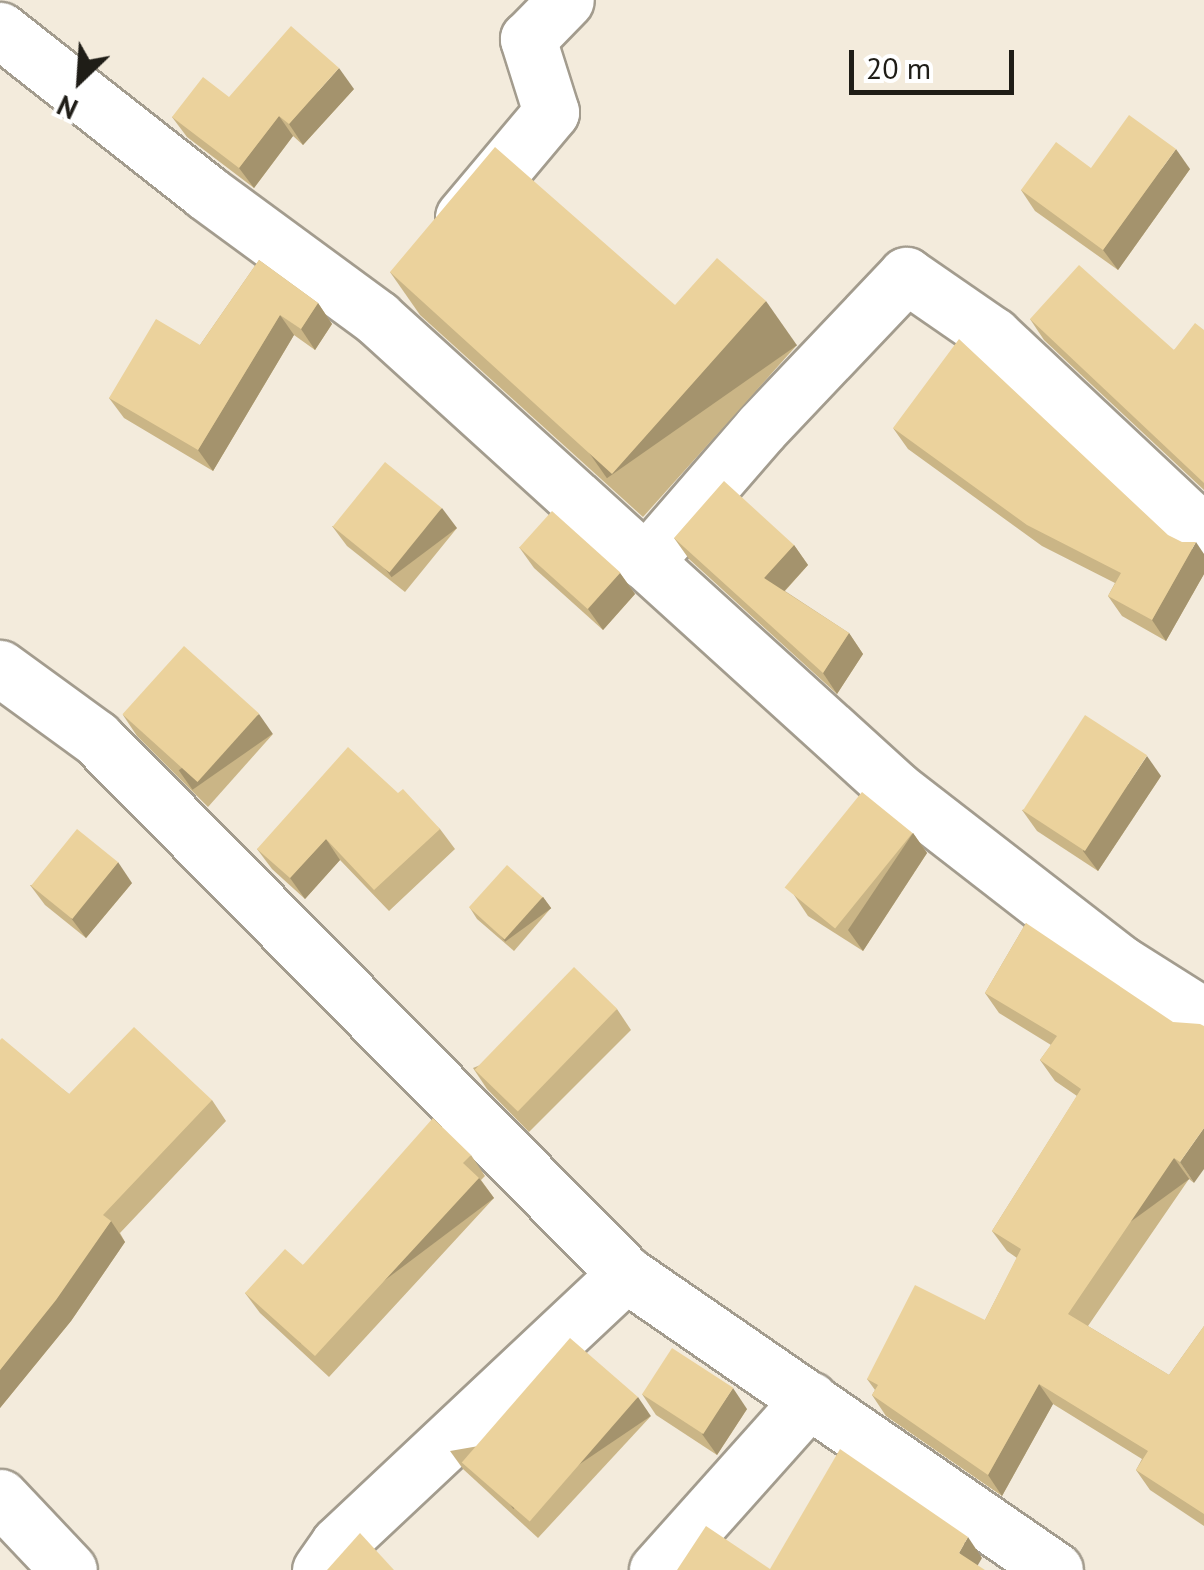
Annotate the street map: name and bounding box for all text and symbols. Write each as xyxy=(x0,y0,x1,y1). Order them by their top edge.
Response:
north arrow xyxy=(30,30,130,130)
scale bar xyxy=(854,30,1019,92)
text: 20 m xyxy=(866,48,931,87)
text: N xyxy=(51,87,83,128)

